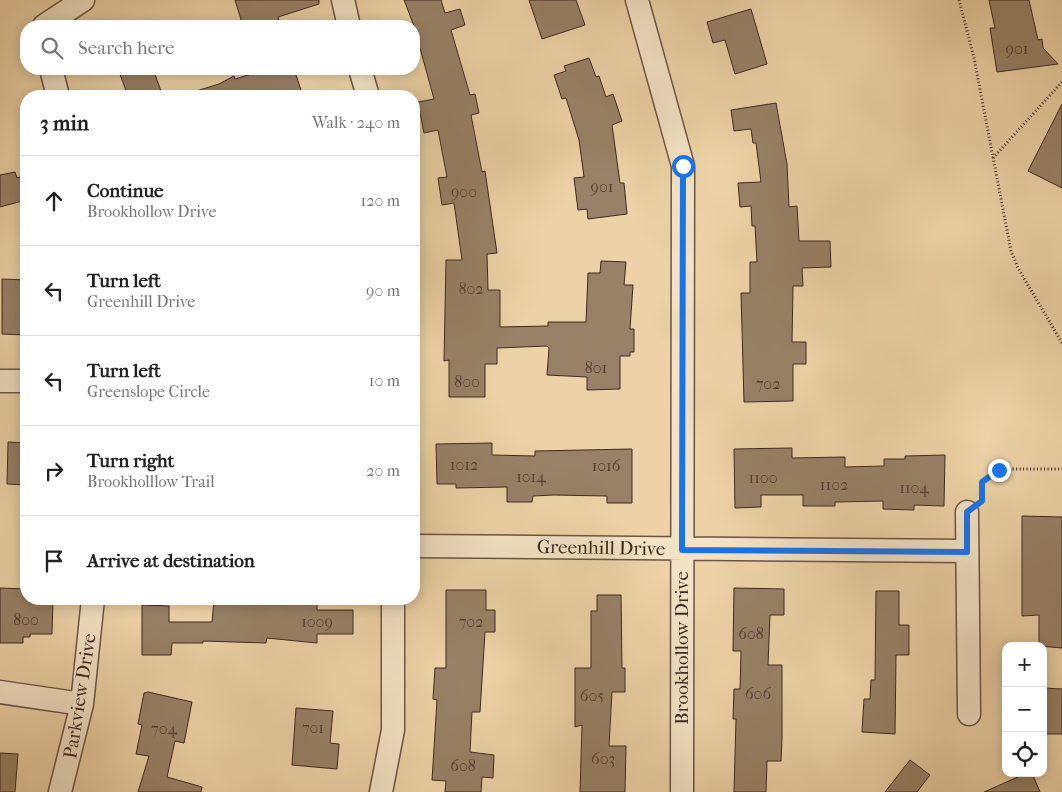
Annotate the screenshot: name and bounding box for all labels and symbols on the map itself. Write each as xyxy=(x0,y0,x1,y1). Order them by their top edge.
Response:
house number: 901 xyxy=(1006,39,1028,58)
route start xyxy=(672,155,695,178)
house number: 901 xyxy=(591,177,613,196)
house number: 900 xyxy=(451,182,477,201)
house number: 802 xyxy=(458,279,484,298)
house number: 801 xyxy=(585,358,607,377)
house number: 800 xyxy=(454,372,480,391)
house number: 702 xyxy=(756,374,780,393)
house number: 1012 xyxy=(450,455,478,474)
house number: 1016 xyxy=(592,456,621,475)
route end xyxy=(988,459,1011,482)
house number: 1014 xyxy=(516,467,546,486)
house number: 1100 xyxy=(749,468,777,487)
house number: 1102 xyxy=(820,475,848,494)
house number: 1104 xyxy=(899,478,929,497)
street label: Greenhill Drive xyxy=(537,536,665,560)
street label: Brookhollow Drive xyxy=(671,571,693,725)
house number: 800 xyxy=(13,610,39,629)
house number: 1009 xyxy=(301,612,333,631)
house number: 702 xyxy=(459,612,483,631)
house number: 608 xyxy=(738,624,764,643)
street label: Parkview Drive xyxy=(59,632,101,760)
house number: 606 xyxy=(745,684,771,703)
house number: 605 xyxy=(580,686,604,705)
house number: 701 xyxy=(302,718,324,737)
house number: 704 xyxy=(151,719,177,738)
house number: 603 xyxy=(591,749,615,768)
house number: 608 xyxy=(450,756,476,775)

